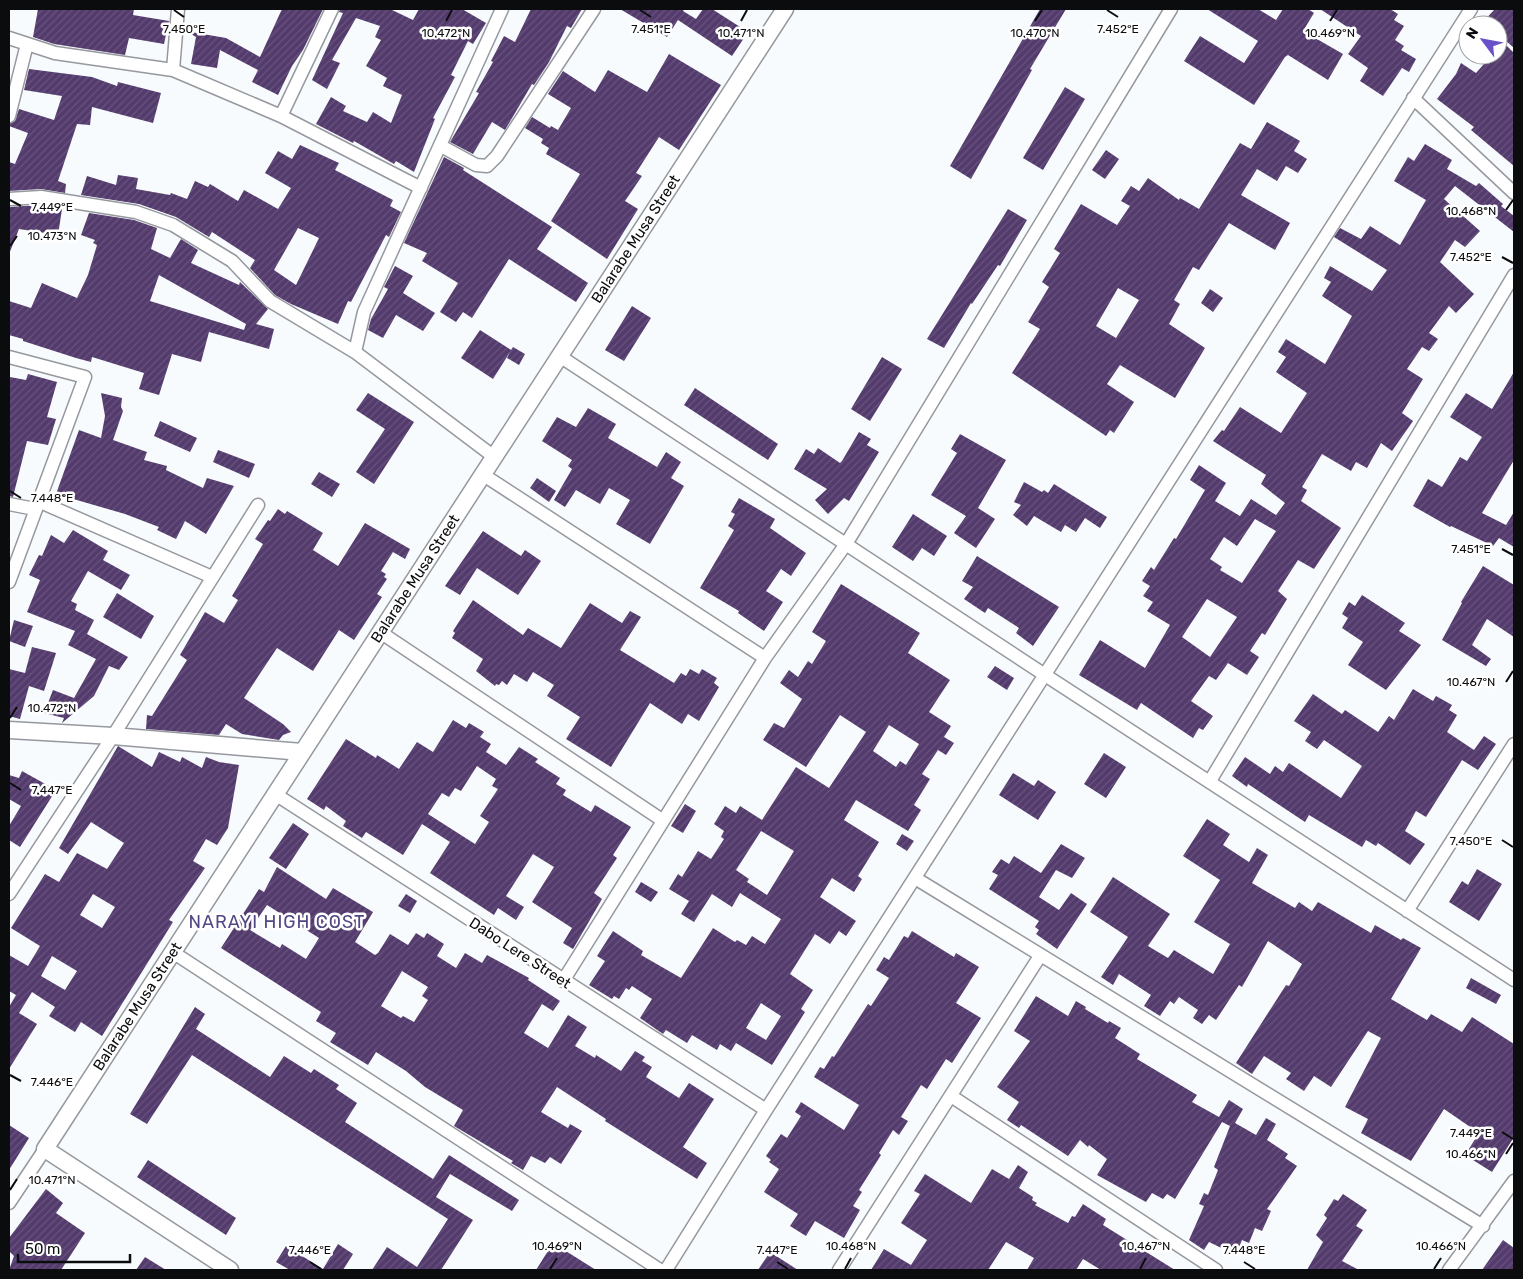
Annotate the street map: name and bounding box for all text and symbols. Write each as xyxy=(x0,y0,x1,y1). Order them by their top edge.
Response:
north arrow xyxy=(1458,15,1508,65)
text: 7.450°E xyxy=(163,22,205,36)
text: 7.451°E xyxy=(631,22,671,36)
text: 7.452°E xyxy=(1097,22,1139,36)
text: N xyxy=(1463,25,1482,42)
text: 10.472°N xyxy=(422,26,470,40)
text: 10.471°N xyxy=(718,26,764,40)
text: 10.470°N xyxy=(1010,26,1060,40)
text: 10.469°N xyxy=(1305,26,1355,40)
street label: Balarabe Musa Street xyxy=(588,171,684,306)
text: 7.449°E xyxy=(31,200,73,214)
text: 10.468°N xyxy=(1446,204,1496,218)
text: 10.473°N xyxy=(27,229,77,243)
text: 7.452°E xyxy=(1450,250,1492,264)
text: 7.448°E xyxy=(31,491,73,505)
street label: Balarabe Musa Street xyxy=(367,511,463,646)
text: 7.451°E xyxy=(1451,542,1491,556)
text: 10.467°N xyxy=(1447,675,1495,689)
text: 10.472°N xyxy=(28,701,76,715)
text: 7.447°E xyxy=(32,783,72,797)
text: 7.450°E xyxy=(1450,834,1492,848)
district label: NARAYI HIGH COST xyxy=(188,911,366,933)
street label: Dabo Lere Street xyxy=(466,913,574,993)
street label: Balarabe Musa Street xyxy=(89,939,186,1074)
text: 7.446°E xyxy=(31,1075,73,1089)
text: 7.449°E xyxy=(1450,1126,1492,1140)
text: 10.466°N xyxy=(1446,1147,1496,1161)
text: 10.471°N xyxy=(29,1173,75,1187)
scale bar xyxy=(18,1232,130,1264)
text: 10.469°N xyxy=(532,1239,582,1253)
text: 10.468°N xyxy=(826,1239,876,1253)
text: 10.467°N xyxy=(1122,1239,1170,1253)
text: 10.466°N xyxy=(1416,1239,1466,1253)
text: 50 m xyxy=(25,1240,60,1258)
text: 7.446°E xyxy=(289,1243,331,1257)
text: 7.447°E xyxy=(757,1243,797,1257)
text: 7.448°E xyxy=(1223,1243,1265,1257)

